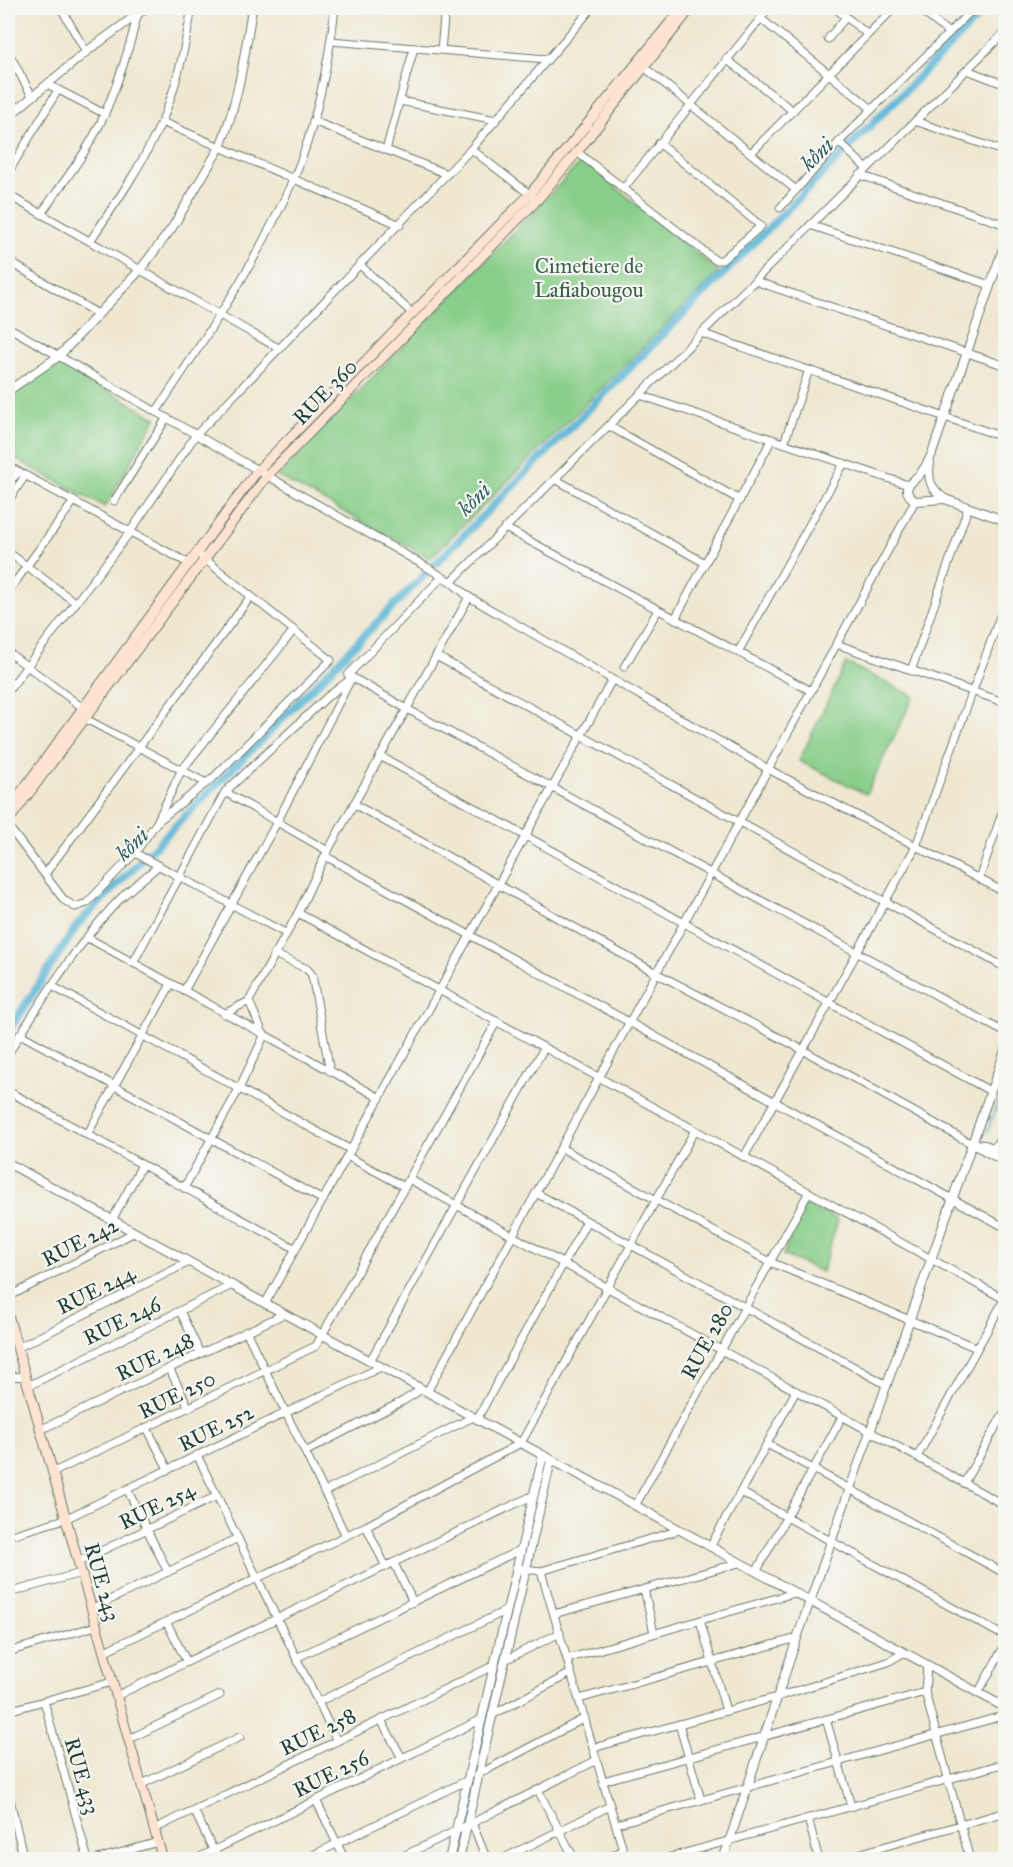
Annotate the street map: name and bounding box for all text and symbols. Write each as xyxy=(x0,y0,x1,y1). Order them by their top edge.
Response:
water label: kôni xyxy=(794,131,840,177)
park label: Cimetiere de Lafiabougou xyxy=(534,253,644,303)
street label: RUE 360 xyxy=(287,354,363,430)
water label: kôni xyxy=(451,476,497,522)
water label: kôni xyxy=(109,821,155,867)
street label: RUE 242 xyxy=(37,1211,123,1272)
street label: RUE 244 xyxy=(53,1259,141,1320)
street label: RUE 246 xyxy=(79,1291,166,1351)
street label: RUE 280 xyxy=(675,1298,739,1384)
street label: RUE 248 xyxy=(112,1327,198,1387)
street label: RUE 250 xyxy=(134,1365,220,1425)
street label: RUE 252 xyxy=(174,1398,258,1457)
street label: RUE 254 xyxy=(115,1476,200,1536)
street label: RUE 243 xyxy=(78,1540,126,1624)
street label: RUE 258 xyxy=(276,1702,360,1762)
street label: RUE 433 xyxy=(59,1735,105,1817)
street label: RUE 256 xyxy=(289,1744,374,1803)

